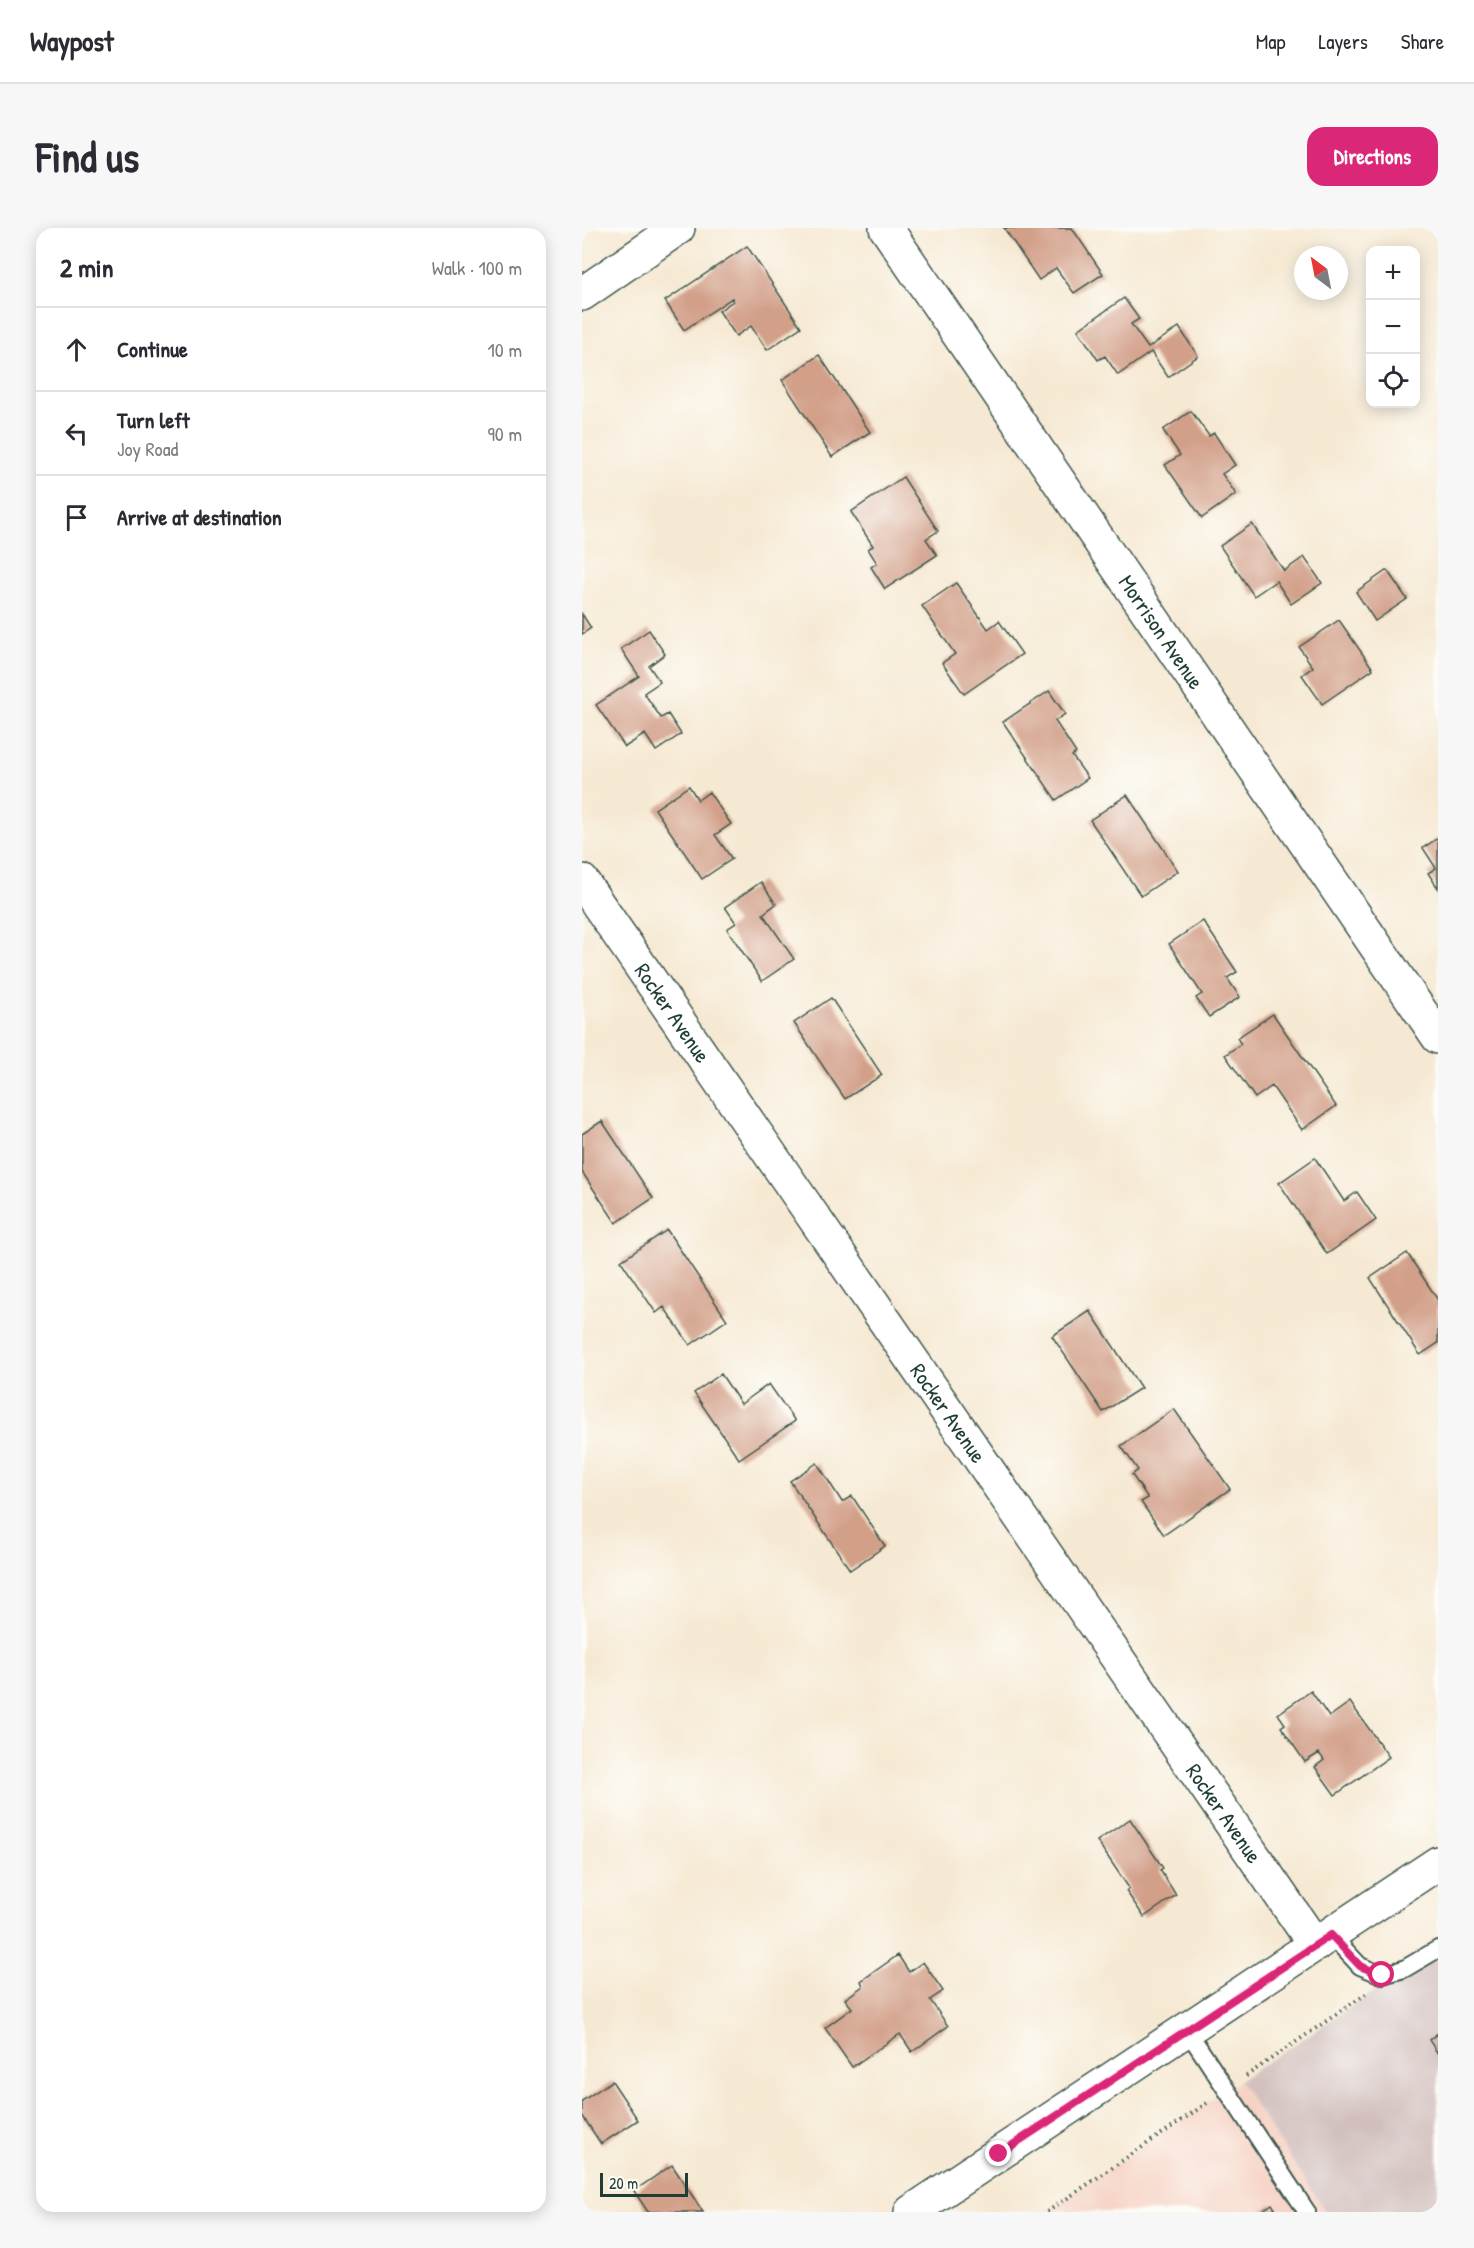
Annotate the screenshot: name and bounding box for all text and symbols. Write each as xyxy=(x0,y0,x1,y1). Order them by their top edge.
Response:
text: Waypost xyxy=(30,22,114,60)
text: Map xyxy=(1256,27,1285,56)
text: Layers xyxy=(1318,27,1368,56)
text: Share xyxy=(1401,27,1444,56)
button: Directions xyxy=(1307,127,1438,186)
text: Find us xyxy=(36,128,139,185)
north arrow xyxy=(1294,246,1348,300)
map controls xyxy=(1366,246,1420,408)
button: + xyxy=(1366,246,1420,300)
text: 2 min xyxy=(60,250,113,285)
text: Walk · 100 m xyxy=(432,254,522,281)
button: − xyxy=(1366,300,1420,354)
icon: ahead xyxy=(60,333,93,366)
text: Continue xyxy=(117,334,188,364)
text: 10 m xyxy=(488,336,522,363)
button: locate xyxy=(1366,354,1420,408)
text: Turn left xyxy=(117,405,190,435)
icon: left xyxy=(60,417,93,450)
text: 90 m xyxy=(488,420,522,447)
text: Joy Road xyxy=(117,435,178,462)
icon: arrive xyxy=(60,501,93,534)
text: Arrive at destination xyxy=(117,502,282,532)
street label: Morrison Avenue xyxy=(1112,569,1211,695)
street label: Rocker Avenue xyxy=(628,957,718,1069)
street label: Rocker Avenue xyxy=(904,1357,994,1469)
street label: Rocker Avenue xyxy=(1179,1757,1269,1869)
route start xyxy=(1368,1961,1394,1987)
route end xyxy=(985,2140,1011,2166)
scale bar xyxy=(600,2170,688,2198)
text: 20 m xyxy=(609,2172,638,2194)

